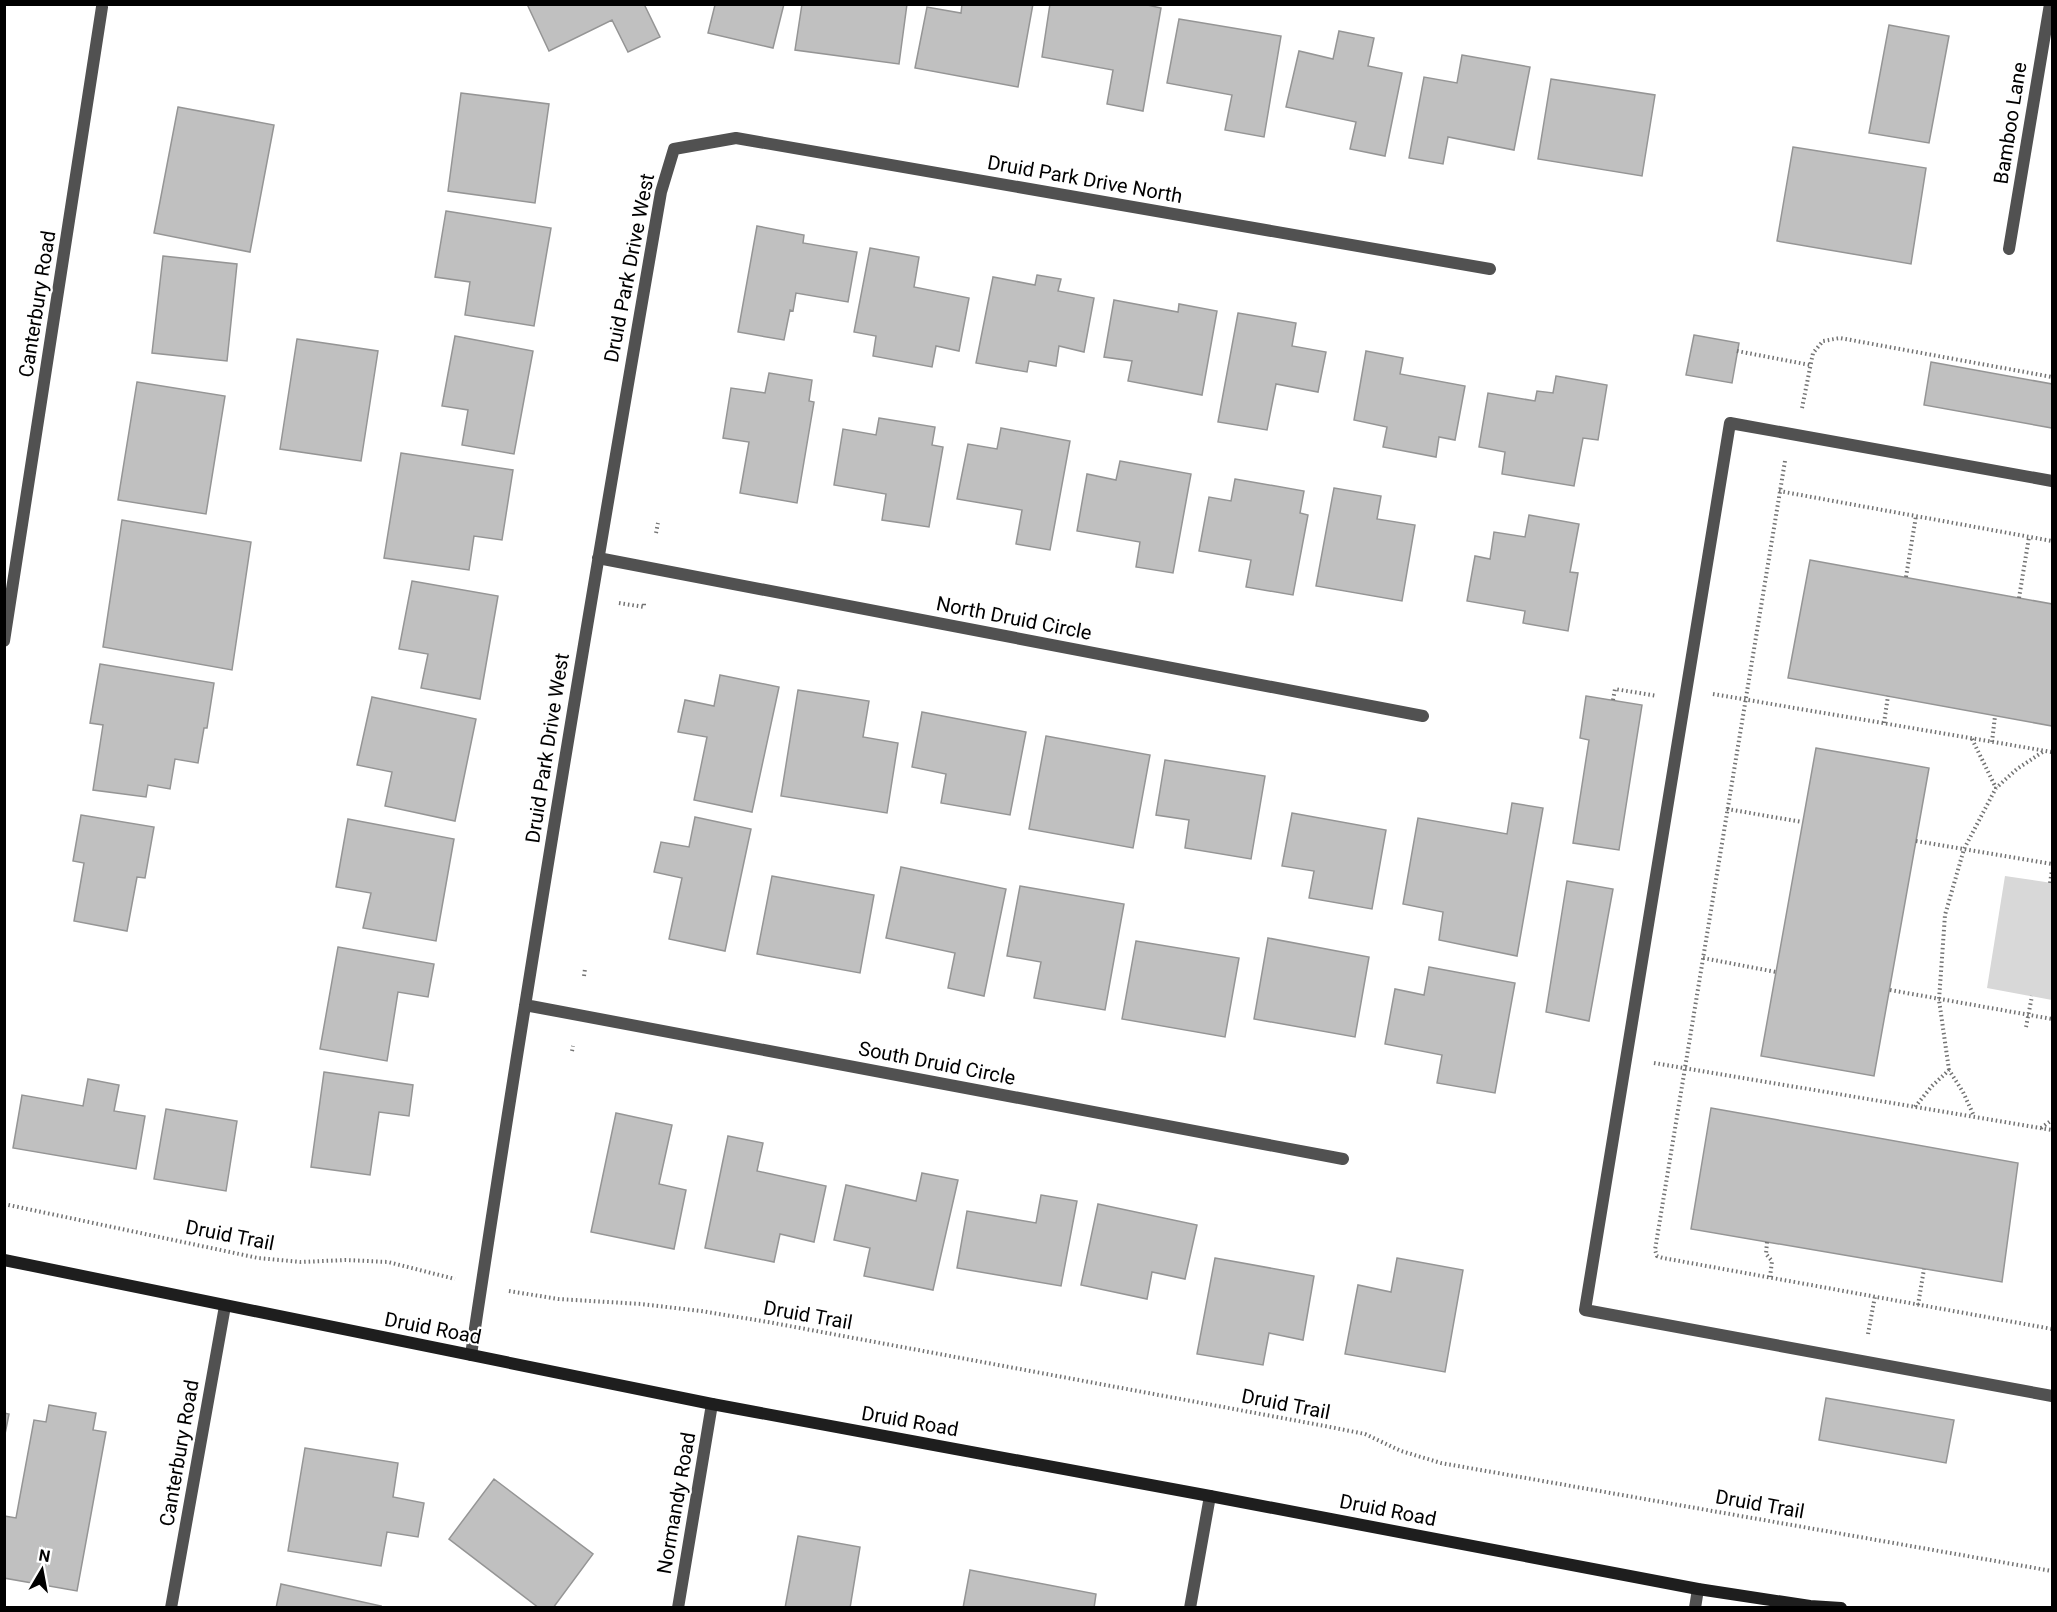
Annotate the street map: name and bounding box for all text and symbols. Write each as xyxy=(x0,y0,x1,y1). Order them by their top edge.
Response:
street label: Bamboo Lane xyxy=(1989,60,2031,186)
street label: Druid Park Drive North xyxy=(986,150,1184,208)
street label: Druid Park Drive West xyxy=(599,171,659,365)
street label: Canterbury Road xyxy=(14,229,60,379)
street label: North Druid Circle xyxy=(934,591,1094,645)
street label: Druid Park Drive West xyxy=(520,651,574,845)
street label: South Druid Circle xyxy=(857,1036,1017,1090)
street label: Druid Trail xyxy=(184,1215,276,1255)
street label: Druid Trail xyxy=(762,1295,854,1335)
street label: Druid Road xyxy=(383,1307,483,1349)
street label: Canterbury Road xyxy=(154,1378,204,1528)
street label: Druid Trail xyxy=(1240,1384,1332,1424)
street label: Druid Road xyxy=(860,1401,960,1441)
street label: Normandy Road xyxy=(652,1430,700,1576)
street label: Druid Trail xyxy=(1714,1484,1806,1524)
street label: Druid Road xyxy=(1338,1489,1438,1531)
north arrow xyxy=(12,1540,72,1600)
text: N xyxy=(37,1545,52,1566)

